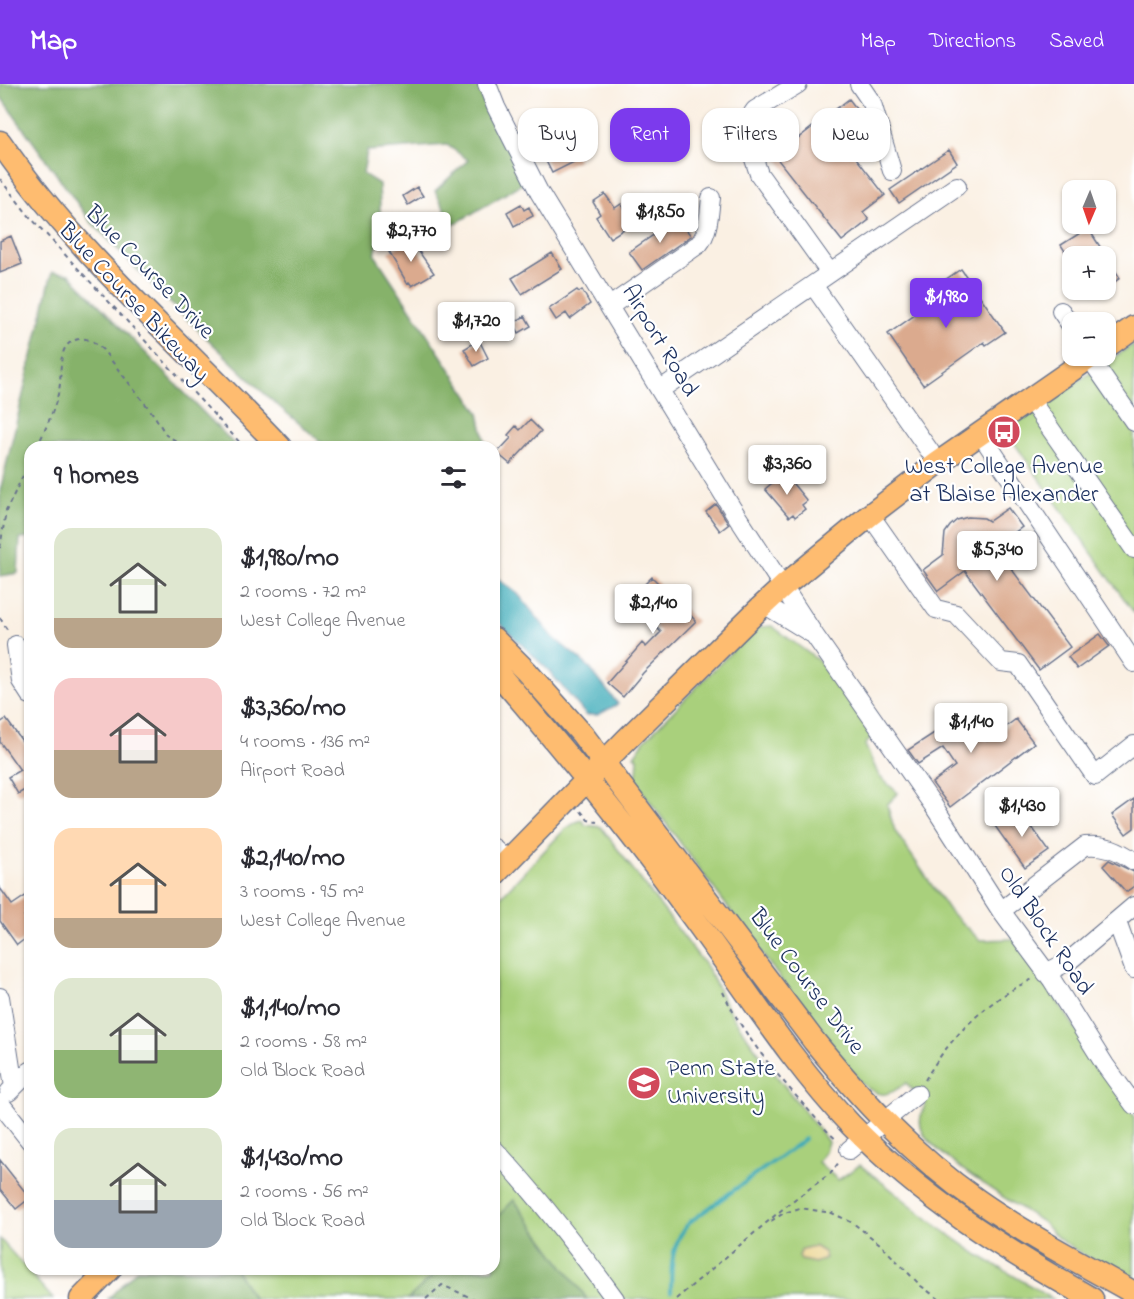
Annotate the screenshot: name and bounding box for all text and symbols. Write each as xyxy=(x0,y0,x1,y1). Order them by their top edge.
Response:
text: Map xyxy=(30,22,77,63)
text: Map xyxy=(860,27,896,57)
text: Directions xyxy=(929,27,1016,57)
text: Saved xyxy=(1049,27,1104,57)
chip: Buy xyxy=(518,108,598,162)
chip: Rent xyxy=(610,108,690,162)
chip: Filters xyxy=(702,108,799,162)
chip: New xyxy=(811,108,890,162)
north arrow xyxy=(1062,180,1116,234)
map controls xyxy=(1062,180,1116,366)
pin: $1,850 xyxy=(611,193,709,244)
street label: Blue Course Drive xyxy=(75,197,223,348)
text: $1,850 xyxy=(635,198,685,227)
pin: $2,770 xyxy=(362,212,460,263)
street label: Blue Course Bikeway xyxy=(48,214,217,392)
text: $2,770 xyxy=(386,217,436,246)
button: + xyxy=(1062,246,1116,300)
street label: Airport Road xyxy=(612,278,707,404)
pin: $1,980 xyxy=(897,278,995,329)
text: $1,980 xyxy=(924,283,968,312)
pin: $1,720 xyxy=(427,302,525,353)
text: $1,720 xyxy=(452,307,500,336)
button: − xyxy=(1062,312,1116,366)
bus stop icon: West College Avenue at Blaise Alexander xyxy=(986,414,1022,450)
pin: $3,360 xyxy=(738,445,836,496)
text: $3,360 xyxy=(762,450,812,479)
place label: West College Avenue at Blaise Alexander xyxy=(905,450,1104,513)
text: 9 homes xyxy=(54,458,139,496)
icon: filters xyxy=(437,461,470,494)
pin: $5,340 xyxy=(948,531,1046,582)
text: $5,340 xyxy=(971,536,1023,565)
text: $1,980/mo xyxy=(240,540,339,578)
icon: home xyxy=(102,552,174,624)
text: 2 rooms · 72 m² xyxy=(240,578,367,607)
pin: $2,140 xyxy=(604,584,702,635)
text: $2,140 xyxy=(629,589,677,618)
text: West College Avenue xyxy=(240,607,406,636)
text: $3,360/mo xyxy=(240,690,346,728)
icon: home xyxy=(102,702,174,774)
pin: $1,140 xyxy=(922,703,1020,754)
text: $1,140 xyxy=(948,708,994,737)
text: 4 rooms · 136 m² xyxy=(240,728,370,757)
text: Airport Road xyxy=(240,757,345,786)
pin: $1,430 xyxy=(973,787,1071,838)
text: $1,430 xyxy=(998,792,1046,821)
text: $2,140/mo xyxy=(240,840,345,878)
icon: home xyxy=(102,852,174,924)
street label: Old Block Road xyxy=(989,859,1102,1003)
text: 3 rooms · 95 m² xyxy=(240,878,364,907)
street label: Blue Course Drive xyxy=(739,901,873,1063)
text: West College Avenue xyxy=(240,907,406,936)
text: $1,140/mo xyxy=(240,990,340,1028)
icon: home xyxy=(102,1002,174,1074)
text: 2 rooms · 58 m² xyxy=(240,1028,367,1057)
place label: Penn State University xyxy=(667,1052,775,1116)
text: Old Block Road xyxy=(240,1057,365,1086)
school or university icon: Penn State University xyxy=(626,1065,662,1101)
text: $1,430/mo xyxy=(240,1140,343,1178)
icon: home xyxy=(102,1152,174,1224)
text: 2 rooms · 56 m² xyxy=(240,1178,369,1207)
text: Old Block Road xyxy=(240,1207,365,1236)

